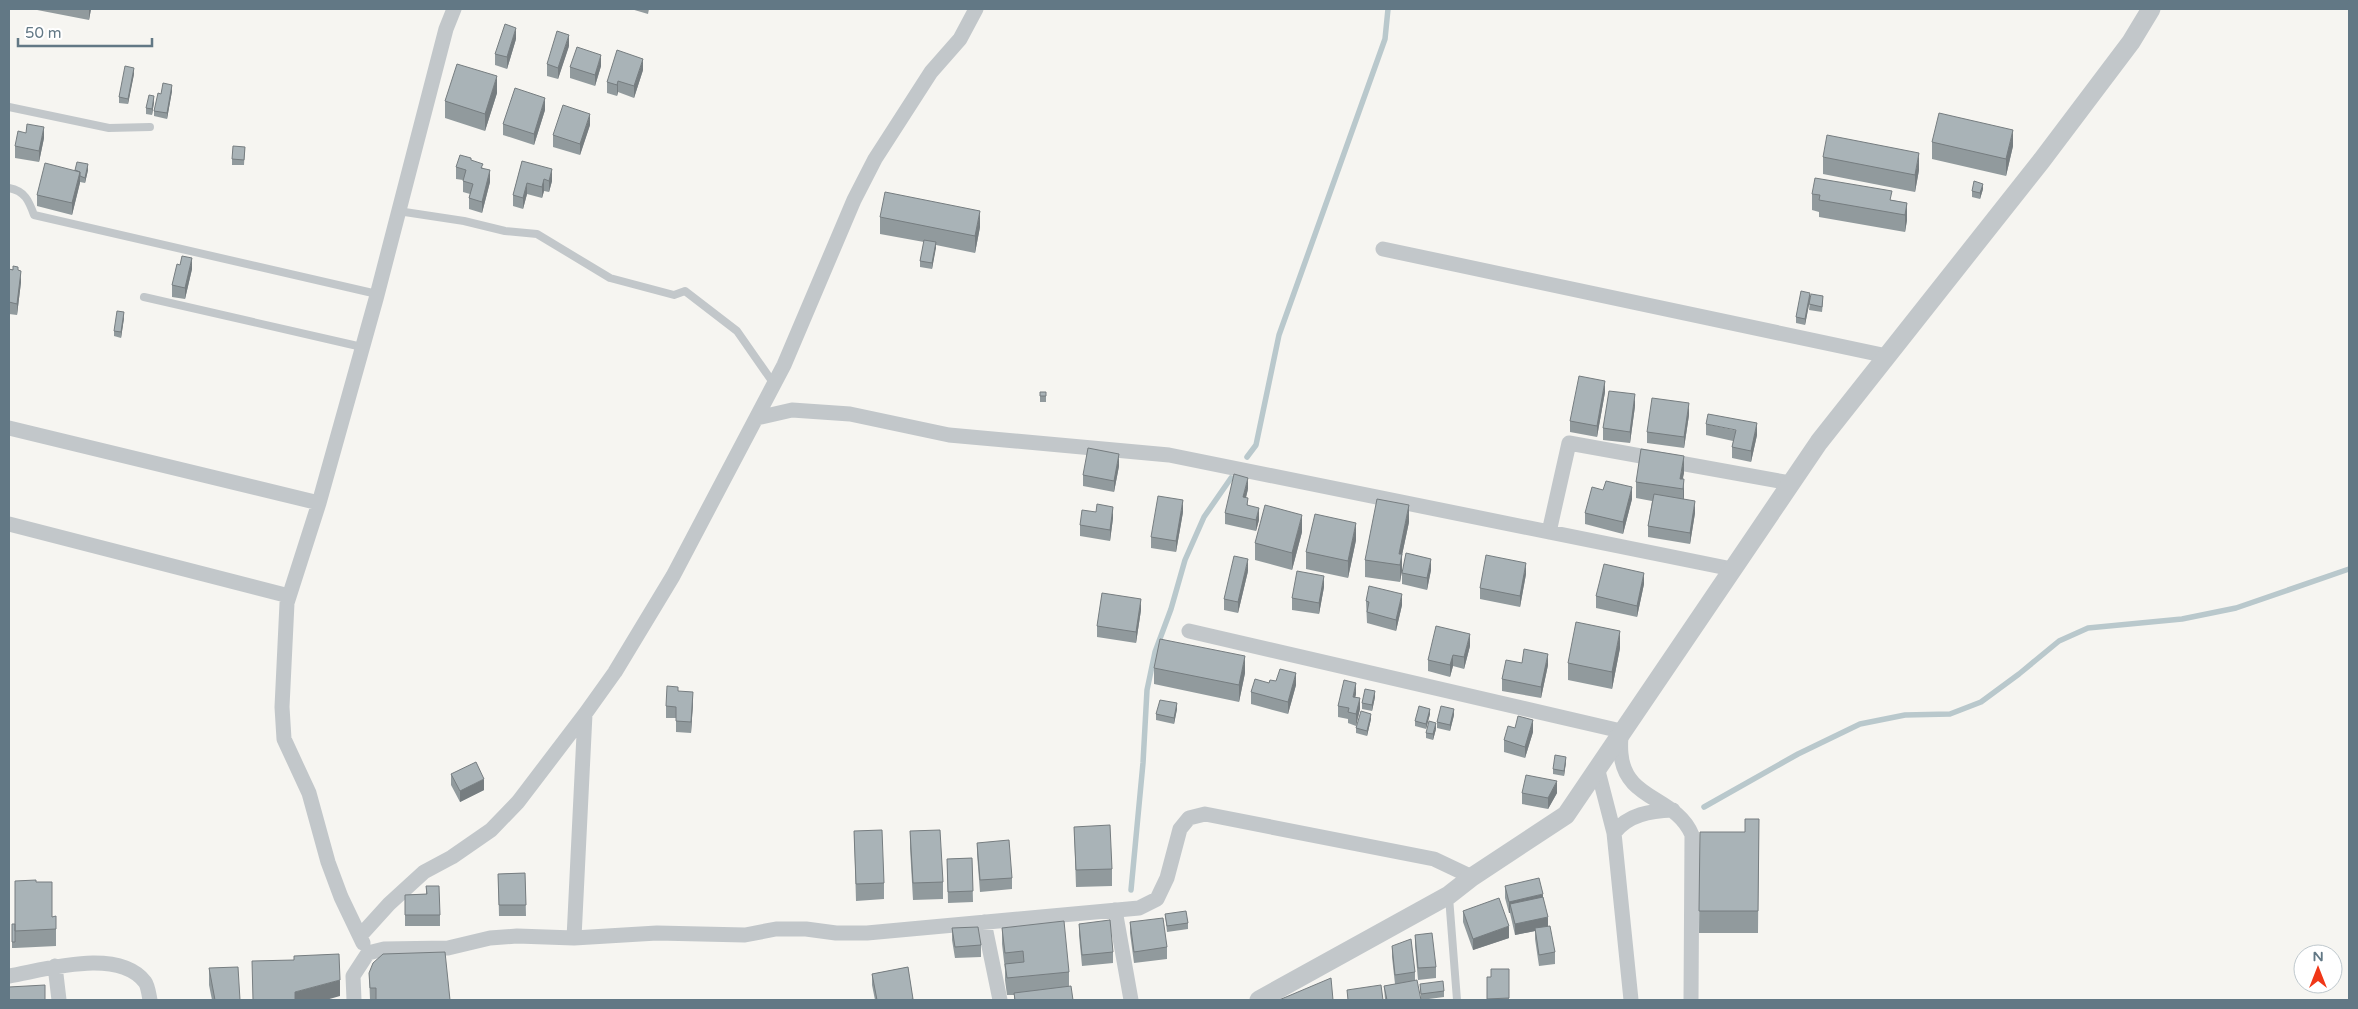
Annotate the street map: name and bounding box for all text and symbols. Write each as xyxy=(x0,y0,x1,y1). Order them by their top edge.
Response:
scale bar xyxy=(18,15,151,47)
text: 50 m xyxy=(25,24,62,42)
north arrow xyxy=(2293,944,2343,994)
text: N xyxy=(2312,948,2324,965)

